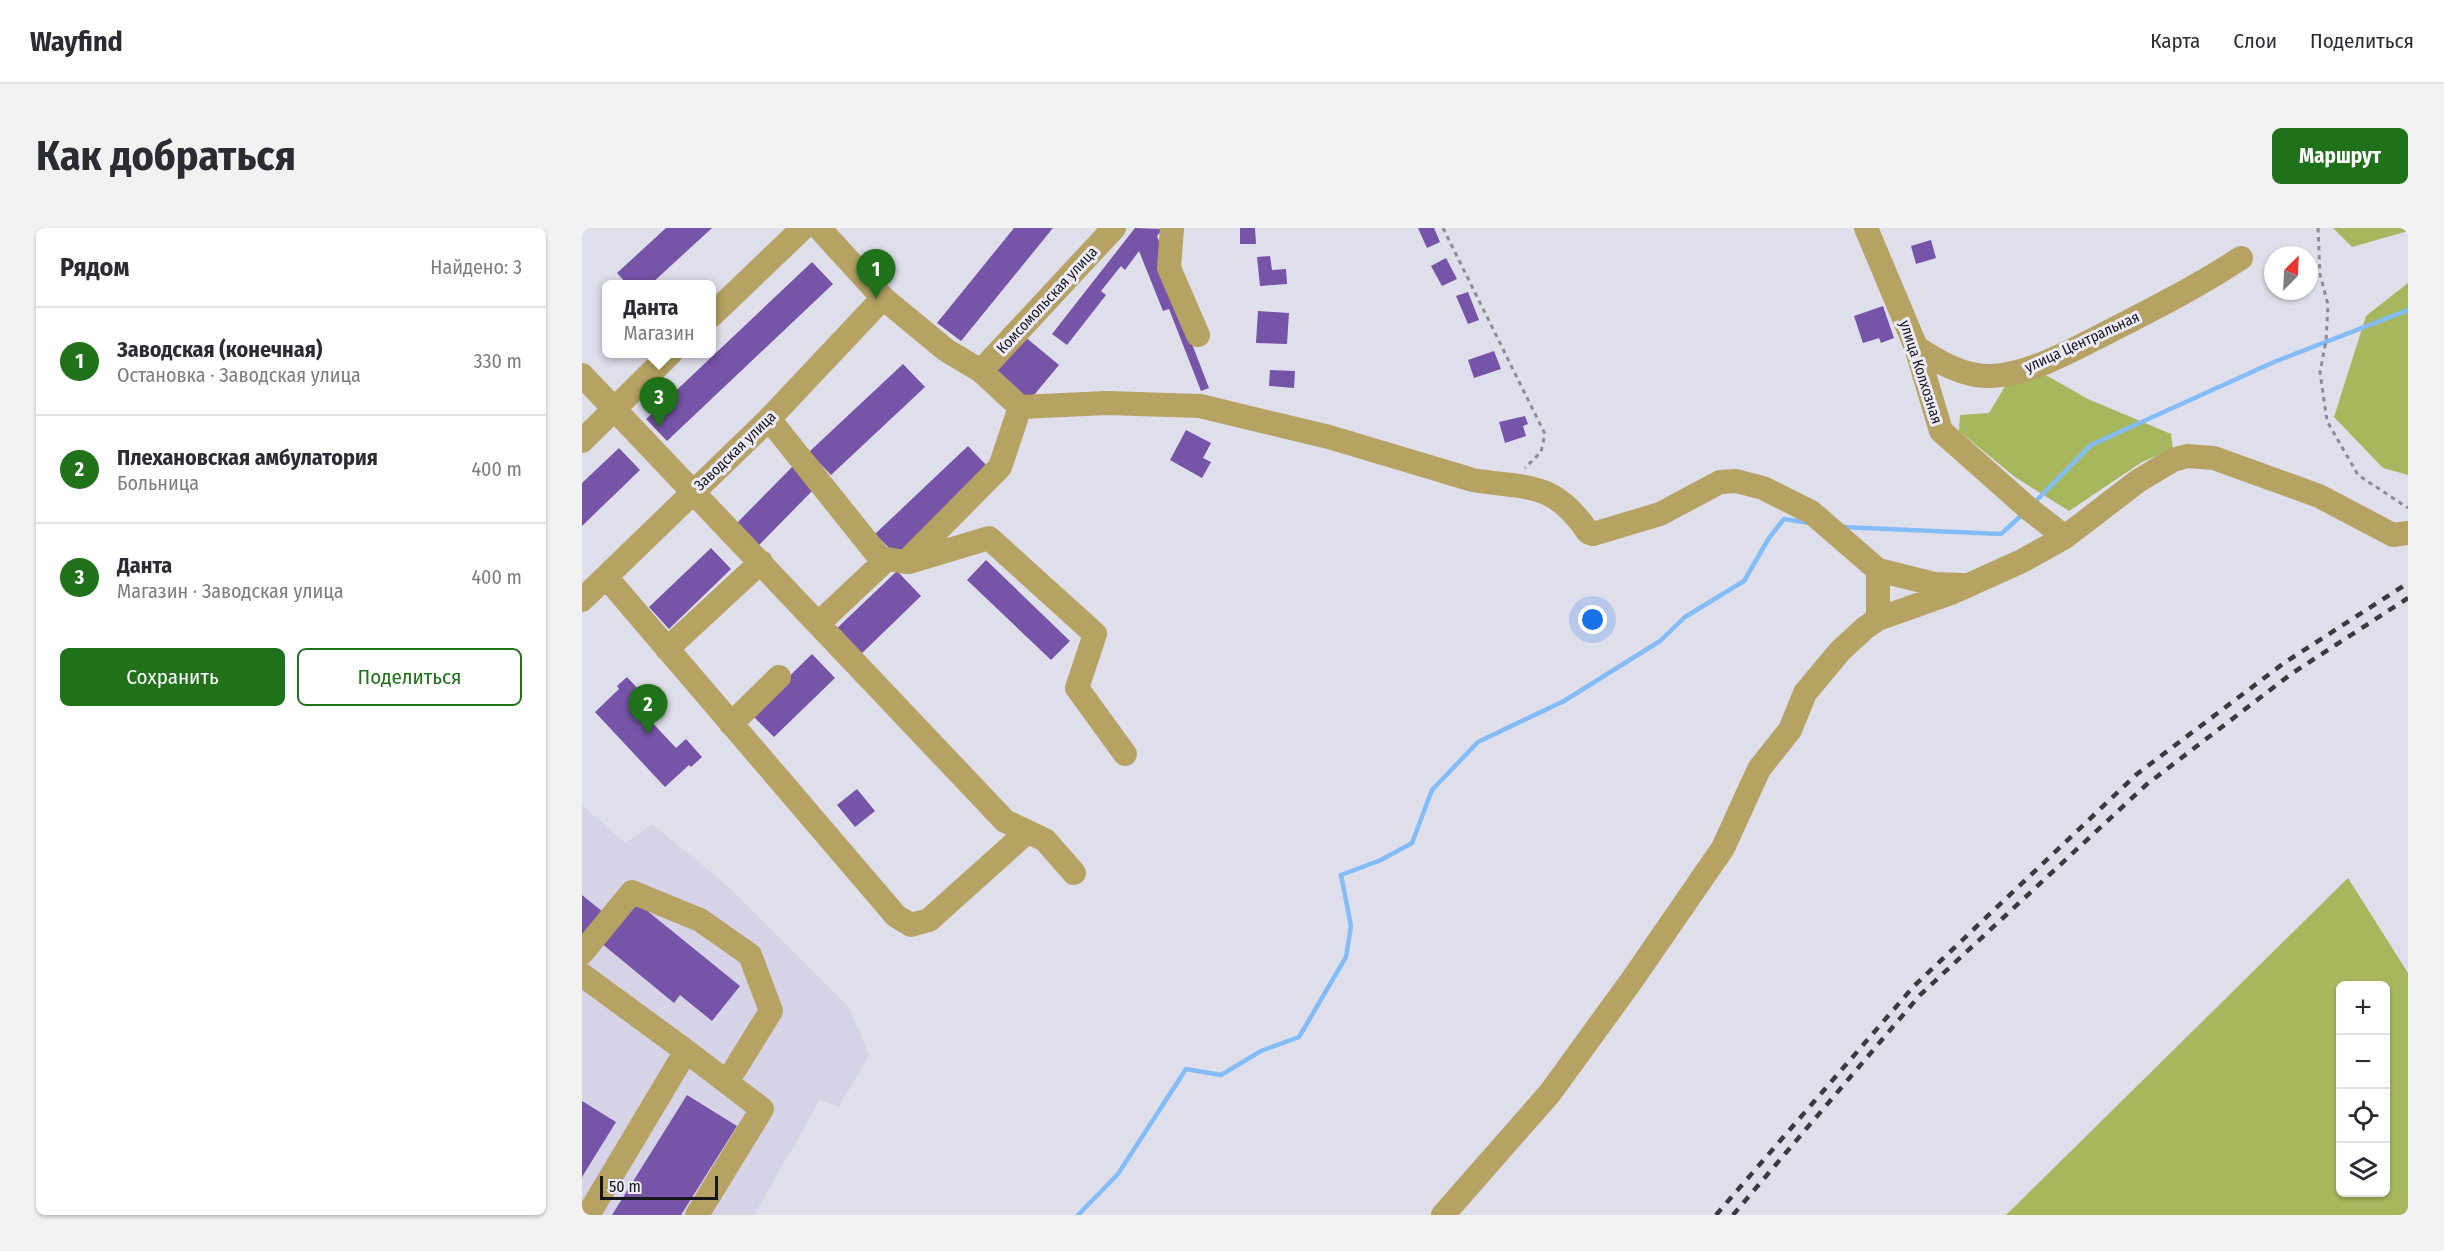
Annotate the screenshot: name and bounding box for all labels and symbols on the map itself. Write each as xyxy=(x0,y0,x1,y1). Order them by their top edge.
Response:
street label: Комсомольская улица xyxy=(993,243,1101,357)
north arrow xyxy=(2264,246,2318,300)
pin: 1 xyxy=(856,250,896,299)
street label: улица Центральная xyxy=(2022,308,2142,376)
street label: улица Колхозная xyxy=(1896,318,1946,426)
pin: 3 xyxy=(640,378,679,427)
street label: Заводская улица xyxy=(690,408,780,494)
your location xyxy=(1578,605,1607,634)
pin: 2 xyxy=(628,684,668,734)
scale bar xyxy=(600,1173,718,1200)

